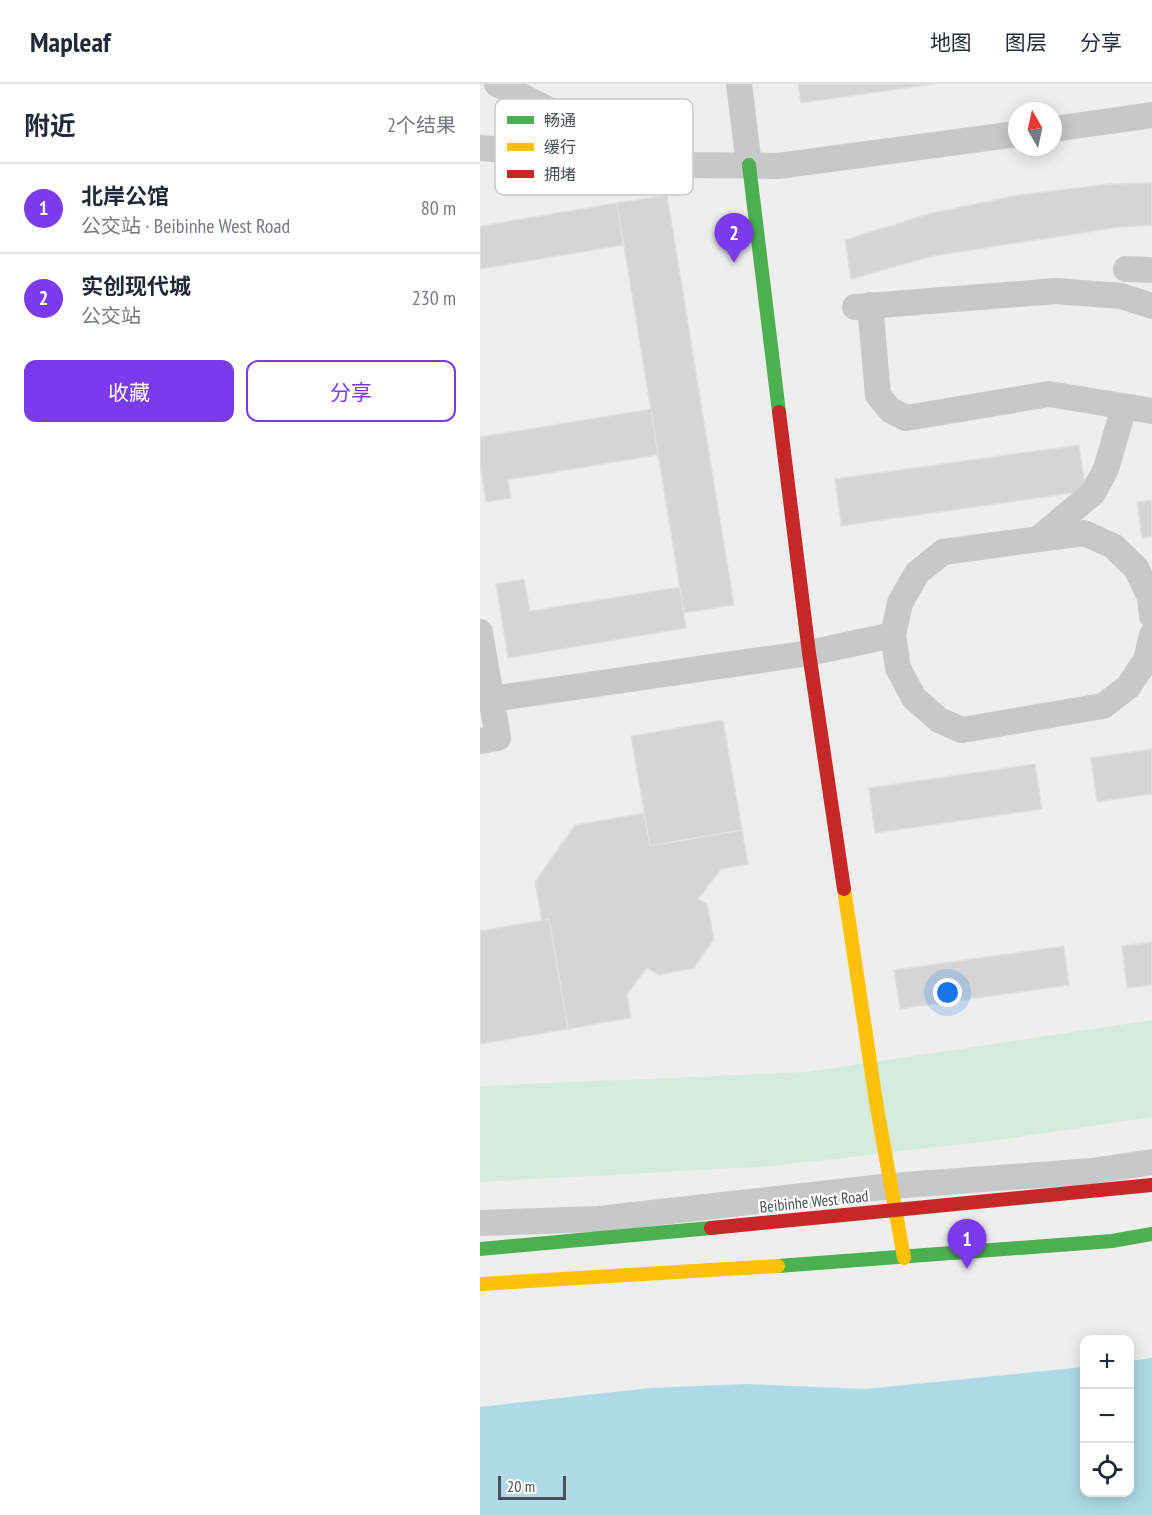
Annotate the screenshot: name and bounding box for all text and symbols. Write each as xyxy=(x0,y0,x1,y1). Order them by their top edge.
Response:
text: Mapleaf xyxy=(30,23,111,60)
text: 地图 xyxy=(930,29,972,56)
text: 图层 xyxy=(1005,29,1047,56)
text: 分享 xyxy=(1080,29,1122,56)
legend xyxy=(495,99,693,195)
north arrow xyxy=(1008,102,1062,156)
text: 附近 xyxy=(24,109,76,142)
text: 畅通 xyxy=(544,110,576,130)
text: 2个结果 xyxy=(387,112,456,138)
text: 缓行 xyxy=(544,137,576,157)
text: 拥堵 xyxy=(544,164,576,184)
text: 北岸公馆 xyxy=(81,182,169,210)
text: 1 xyxy=(39,195,48,221)
text: 80 m xyxy=(421,195,456,221)
text: 公交站 · Beibinhe West Road xyxy=(81,213,290,239)
pin: 2 xyxy=(714,214,754,263)
text: 实创现代城 xyxy=(81,272,191,300)
text: 2 xyxy=(39,285,48,311)
text: 230 m xyxy=(412,285,456,311)
text: 公交站 xyxy=(81,303,141,329)
button: 收藏 xyxy=(24,360,234,422)
button: 分享 xyxy=(246,360,456,422)
your location xyxy=(933,978,962,1007)
street label: Beibinhe West Road xyxy=(759,1185,869,1217)
pin: 1 xyxy=(948,1220,986,1269)
map controls xyxy=(1080,1335,1134,1497)
button: + xyxy=(1080,1335,1134,1389)
button: − xyxy=(1080,1389,1134,1443)
button: locate xyxy=(1080,1443,1134,1497)
scale bar xyxy=(498,1473,566,1500)
text: 20 m xyxy=(507,1476,535,1496)

